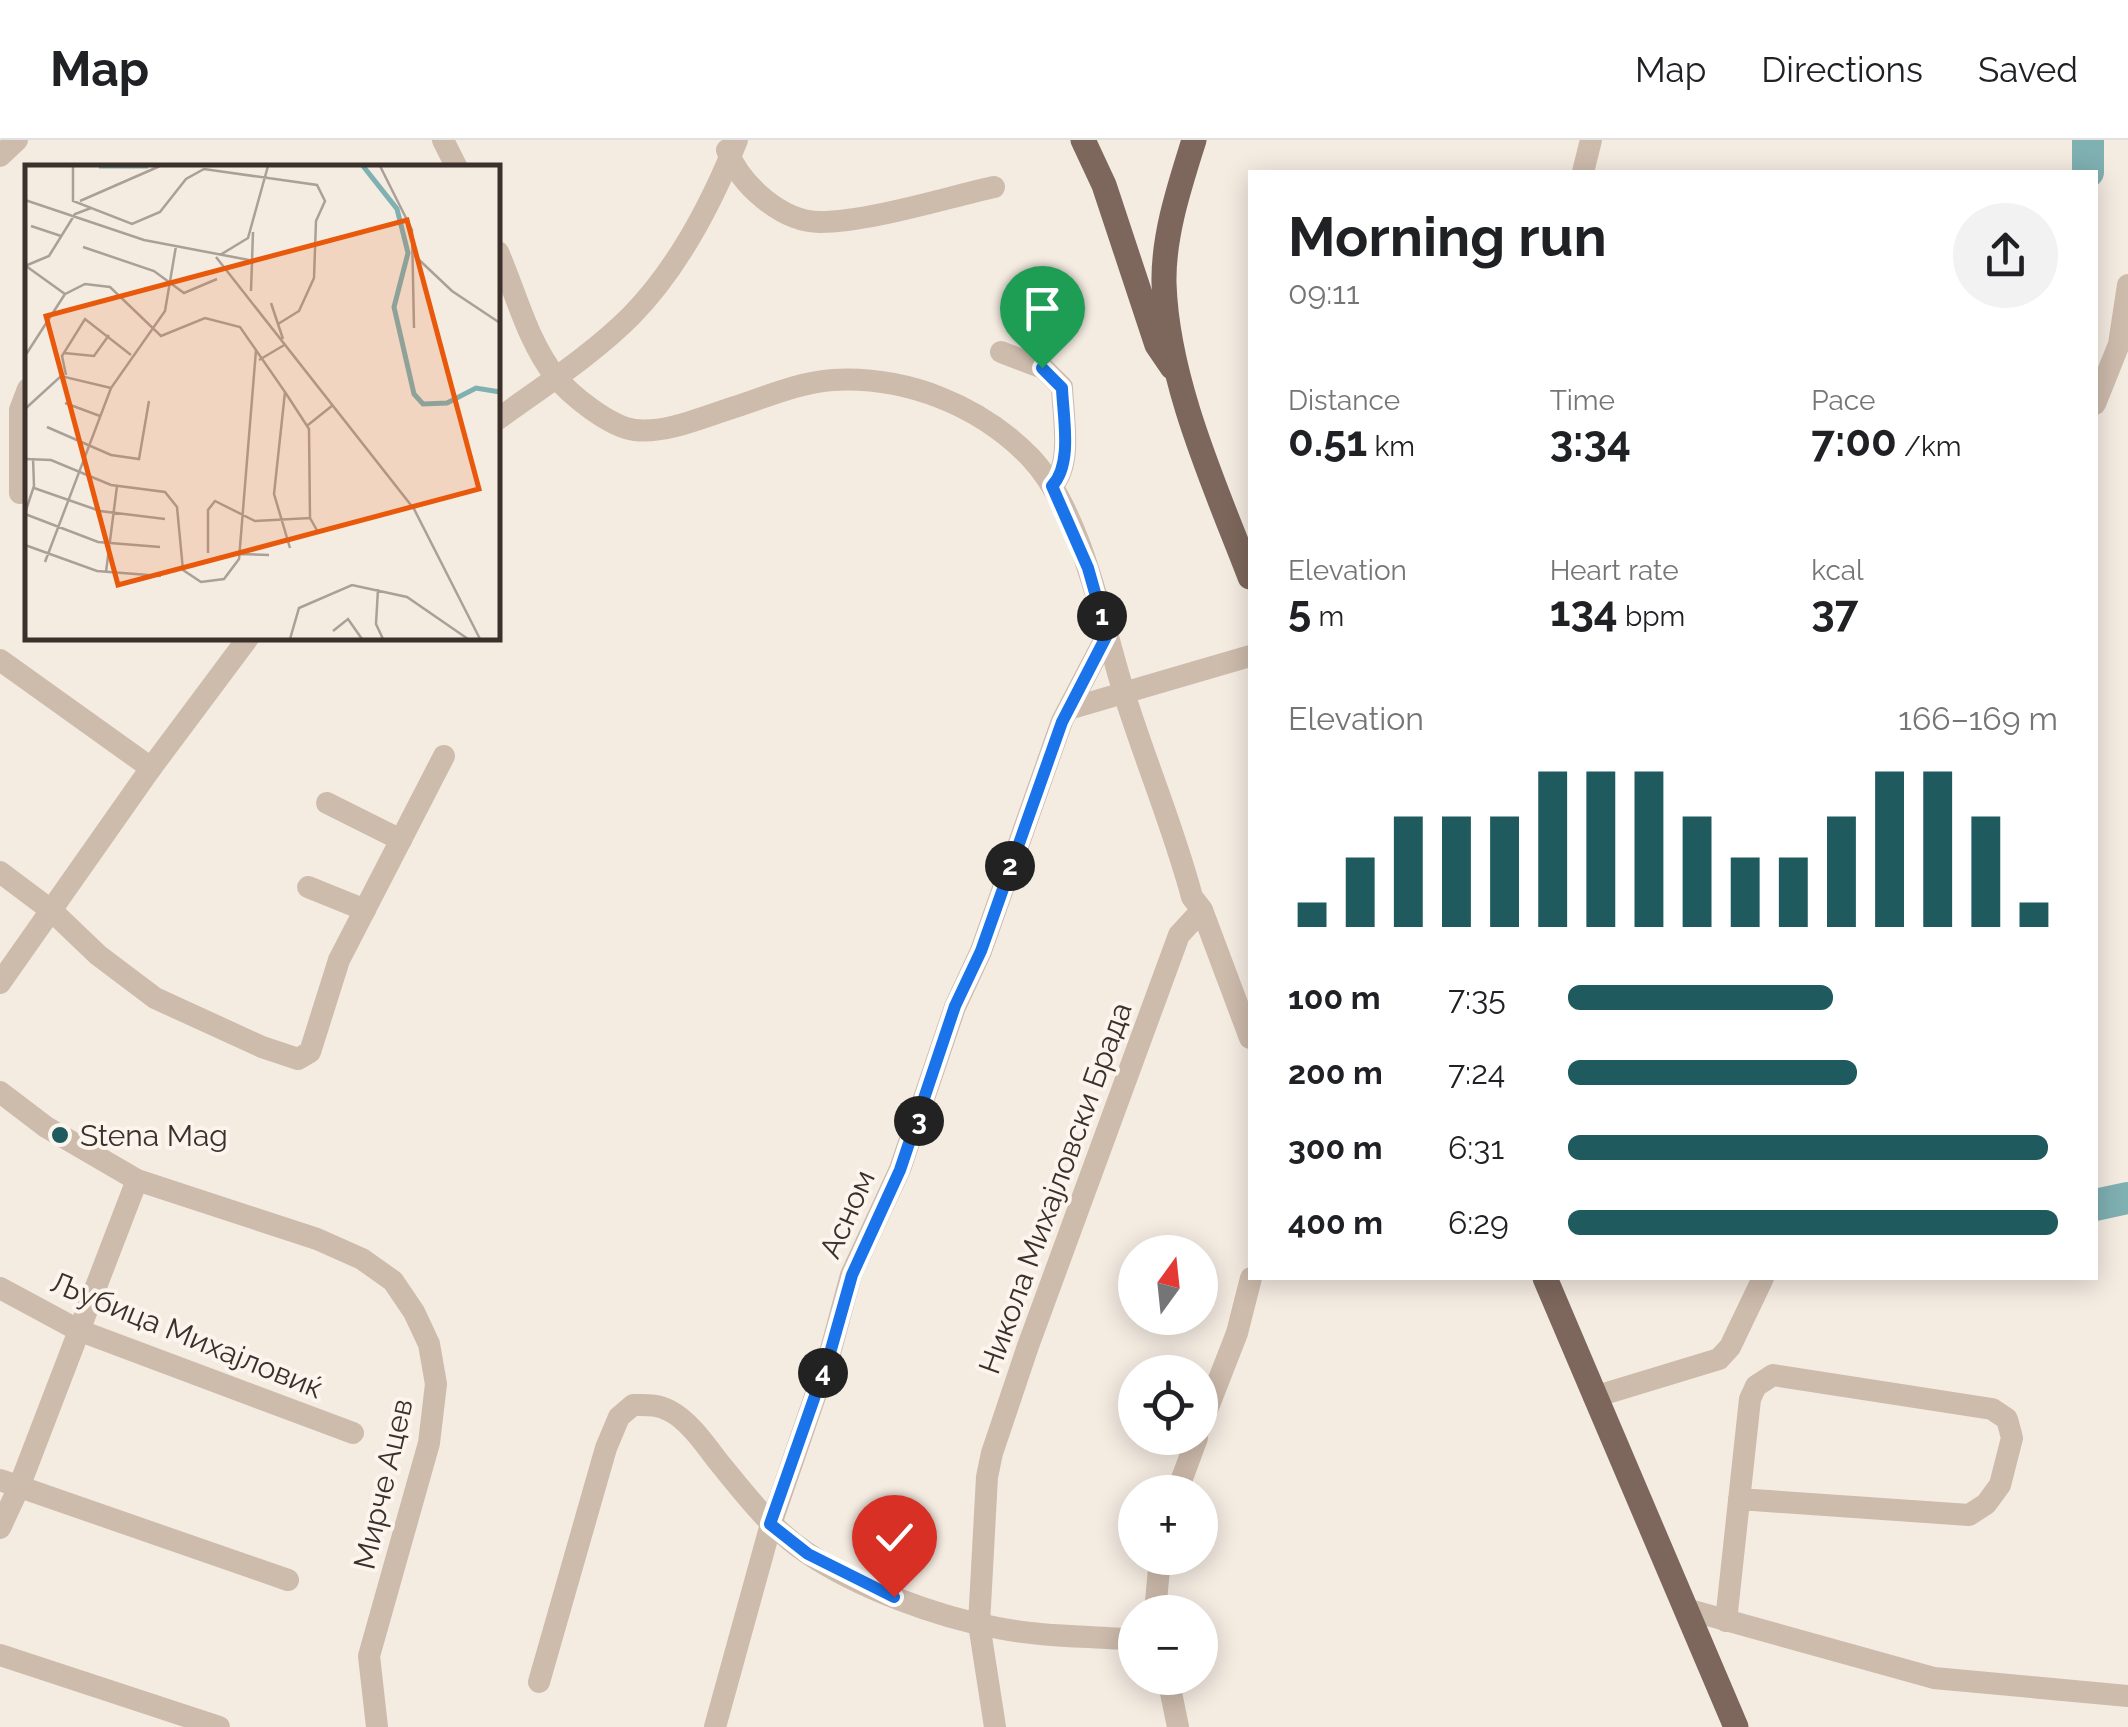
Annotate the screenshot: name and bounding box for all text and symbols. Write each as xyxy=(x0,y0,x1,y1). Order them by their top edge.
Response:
text: Map xyxy=(50,41,149,97)
text: Map xyxy=(1635,49,1706,90)
text: Directions xyxy=(1761,49,1923,90)
text: Saved xyxy=(1978,49,2078,90)
inset map xyxy=(25,165,500,640)
button: share xyxy=(1953,203,2058,308)
text: Morning run xyxy=(1288,204,1607,269)
pin xyxy=(1000,266,1085,369)
text: 09:11 xyxy=(1288,274,1360,311)
icon: arrive xyxy=(1015,281,1070,336)
text: Distance xyxy=(1288,384,1400,417)
text: Time xyxy=(1550,384,1615,417)
text: Pace xyxy=(1811,384,1876,417)
text: 0.51 xyxy=(1288,417,1367,466)
text: 3:34 xyxy=(1550,417,1631,466)
text: 7:00 xyxy=(1811,417,1897,466)
text: km xyxy=(1367,430,1415,463)
text: /km xyxy=(1897,430,1961,463)
text: Elevation xyxy=(1288,554,1407,587)
text: Heart rate xyxy=(1550,554,1679,587)
text: kcal xyxy=(1811,554,1864,587)
text: 5 xyxy=(1288,587,1311,636)
text: 134 xyxy=(1550,587,1618,636)
text: 37 xyxy=(1811,587,1858,636)
pin: 1 xyxy=(1077,591,1127,641)
text: 1 xyxy=(1095,599,1109,632)
text: m xyxy=(1311,600,1344,633)
text: bpm xyxy=(1618,600,1685,633)
text: Elevation xyxy=(1288,700,1424,737)
text: 166–169 m xyxy=(1898,700,2058,737)
pin: 2 xyxy=(985,841,1035,891)
text: 2 xyxy=(1002,849,1018,882)
text: 100 m xyxy=(1288,979,1381,1016)
text: 7:35 xyxy=(1448,979,1506,1016)
street label: Никола Михајловски Брада xyxy=(971,998,1139,1378)
text: 200 m xyxy=(1288,1054,1383,1091)
text: 7:24 xyxy=(1448,1054,1505,1091)
pin: 3 xyxy=(894,1096,944,1146)
text: 3 xyxy=(911,1104,927,1137)
place label: Stena Mag xyxy=(80,1118,228,1153)
marker: Stena Mag xyxy=(49,1124,71,1146)
text: 300 m xyxy=(1288,1129,1383,1166)
text: 6:31 xyxy=(1448,1129,1504,1166)
street label: Асном xyxy=(812,1165,882,1263)
text: 400 m xyxy=(1288,1204,1383,1241)
text: 6:29 xyxy=(1448,1204,1509,1241)
north arrow xyxy=(1118,1235,1218,1335)
map controls xyxy=(1118,1235,1218,1695)
street label: Љубица Михајловиќ xyxy=(46,1264,328,1406)
pin: 4 xyxy=(798,1348,848,1398)
button: locate xyxy=(1118,1355,1218,1455)
text: 4 xyxy=(815,1356,831,1389)
street label: Мирче Ацев xyxy=(346,1395,420,1573)
button: + xyxy=(1118,1475,1218,1575)
pin xyxy=(852,1495,937,1598)
icon: check xyxy=(867,1510,922,1565)
button: − xyxy=(1118,1595,1218,1695)

